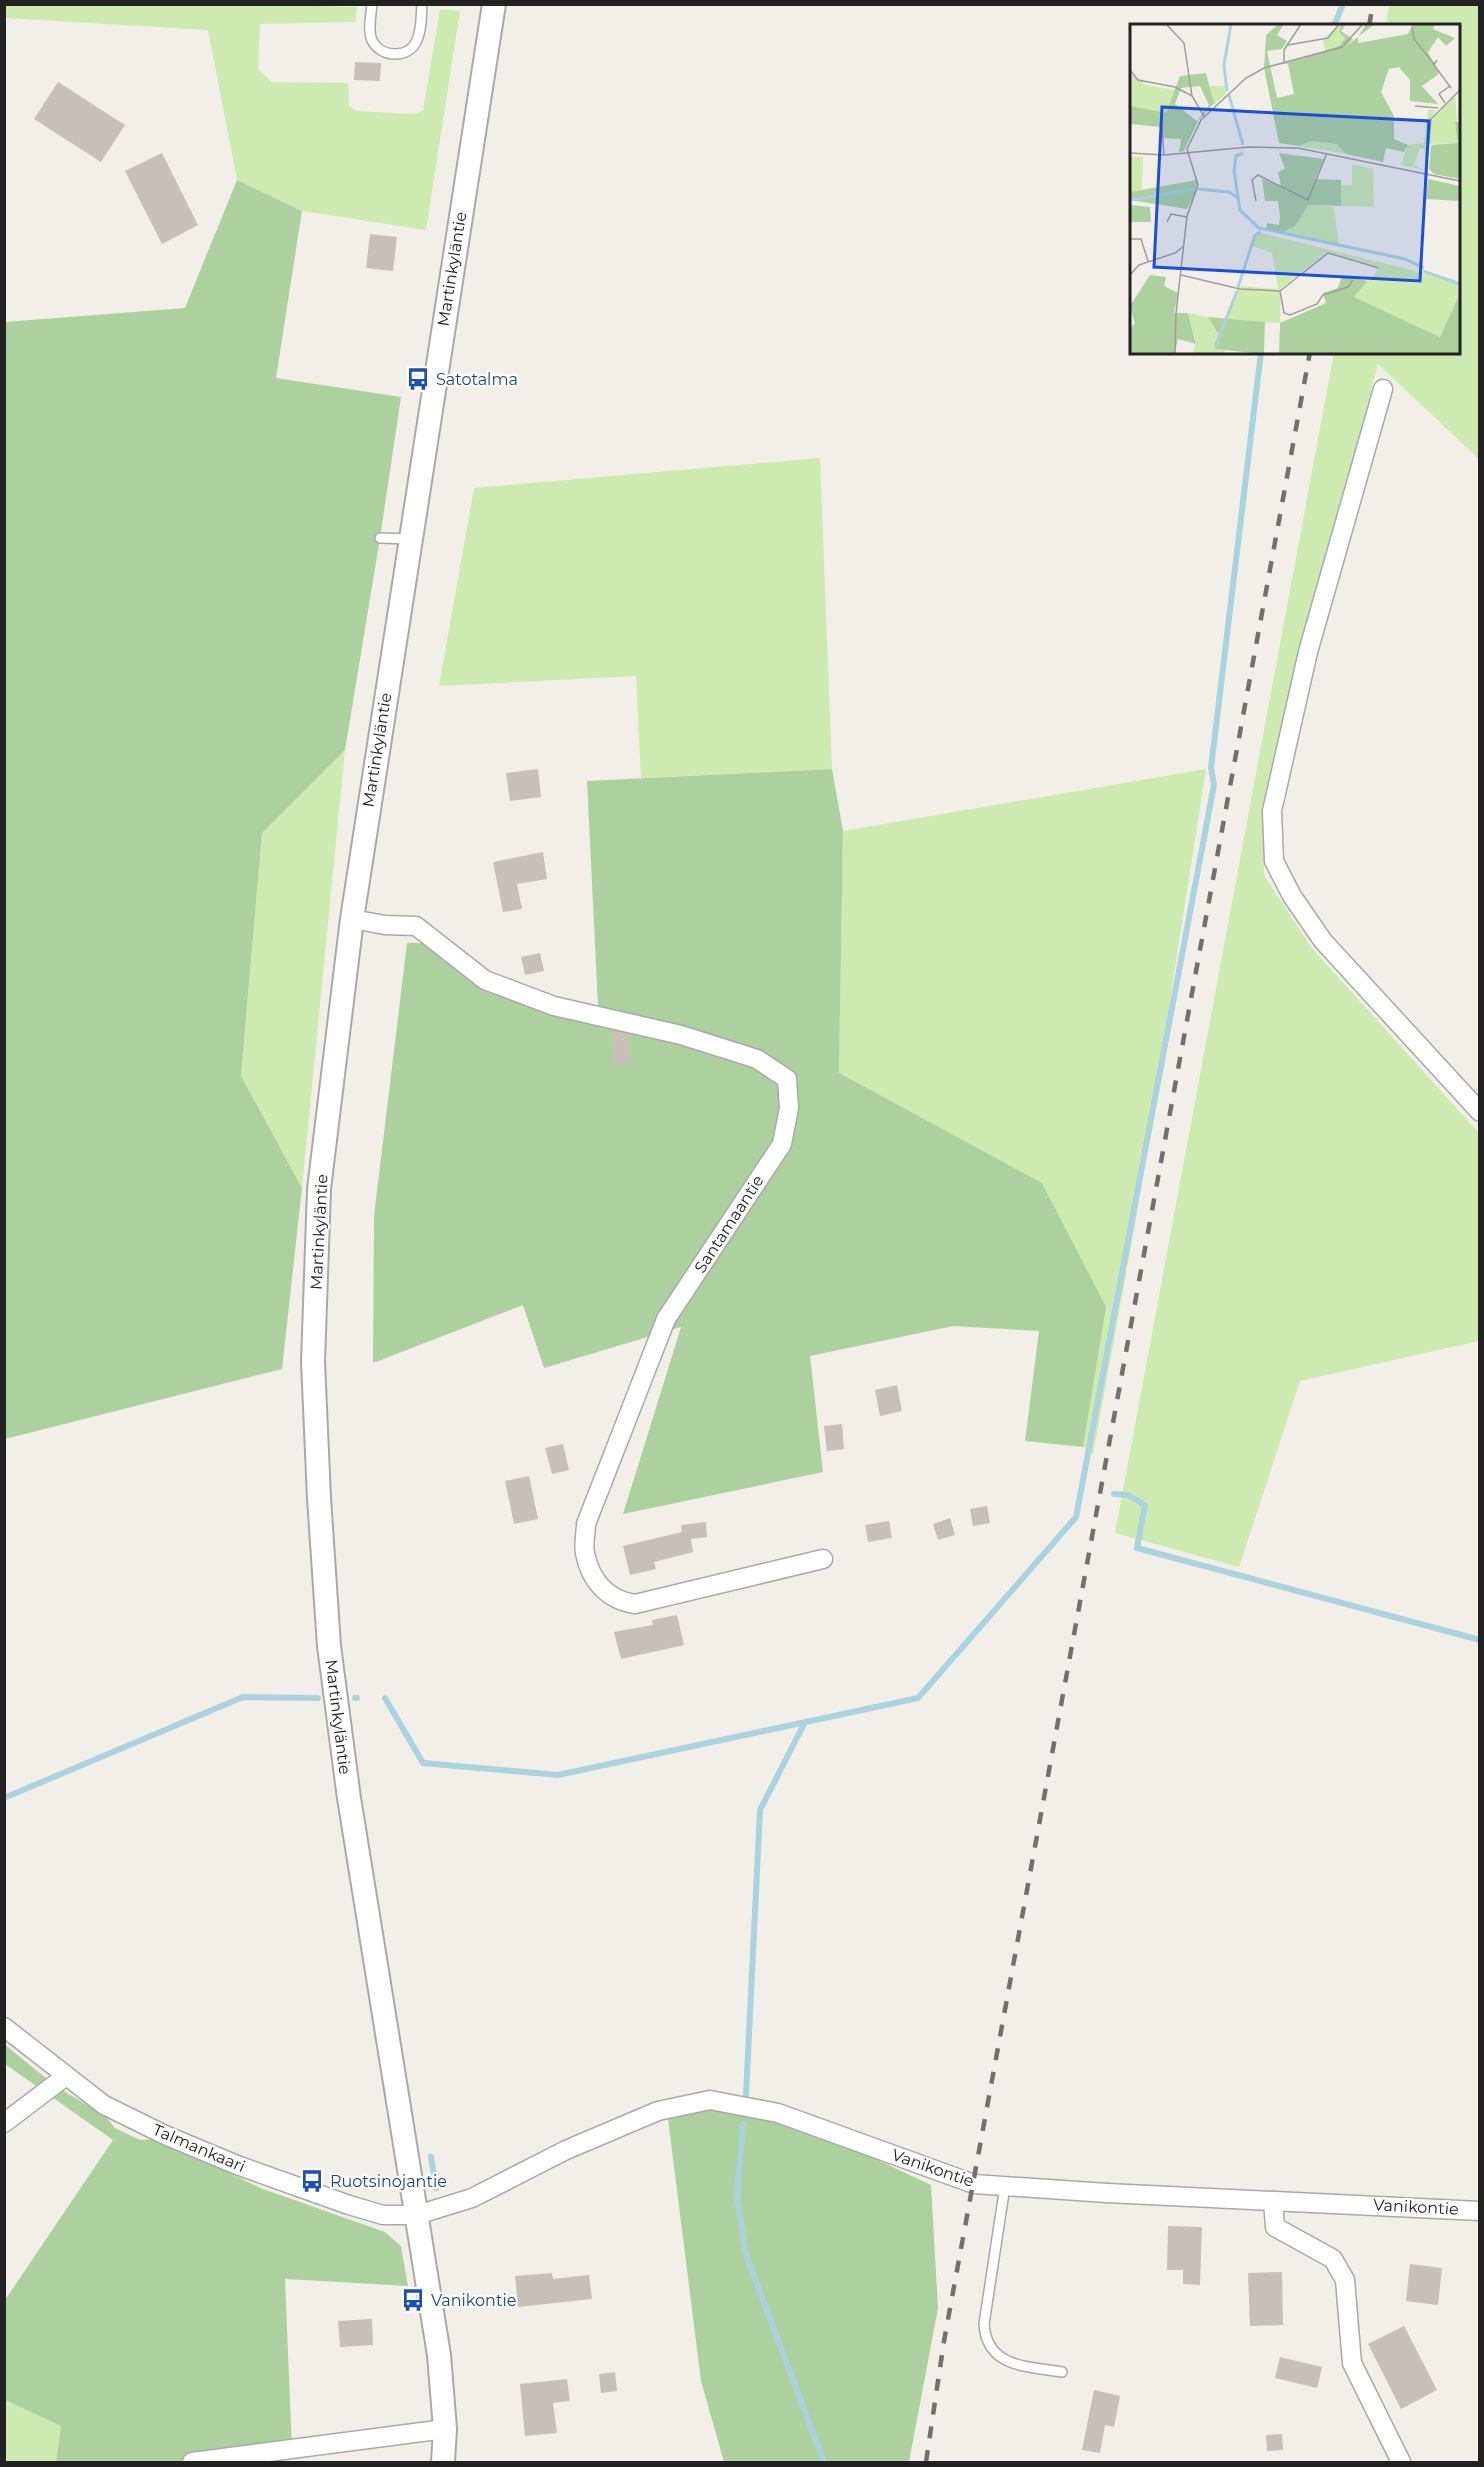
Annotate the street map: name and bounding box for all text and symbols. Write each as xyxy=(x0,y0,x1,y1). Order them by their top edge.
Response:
inset map xyxy=(1130,24,1460,354)
street label: Martinkyläntie xyxy=(434,210,470,328)
bus stop icon: Satotalma xyxy=(405,366,431,392)
place label: Satotalma xyxy=(436,370,518,389)
street label: Martinkyläntie xyxy=(359,691,395,809)
street label: Santamaantie xyxy=(690,1172,768,1276)
street label: Martinkyläntie xyxy=(306,1174,332,1290)
street label: Martinkyläntie xyxy=(322,1658,354,1776)
street label: Talmankaari xyxy=(150,2120,248,2176)
street label: Vanikontie xyxy=(890,2145,976,2191)
bus stop icon: Ruotsinojantie xyxy=(299,2168,325,2194)
place label: Ruotsinojantie xyxy=(330,2172,447,2191)
street label: Vanikontie xyxy=(1373,2195,1459,2219)
bus stop icon: Vanikontie xyxy=(400,2287,426,2313)
place label: Vanikontie xyxy=(431,2291,516,2310)

